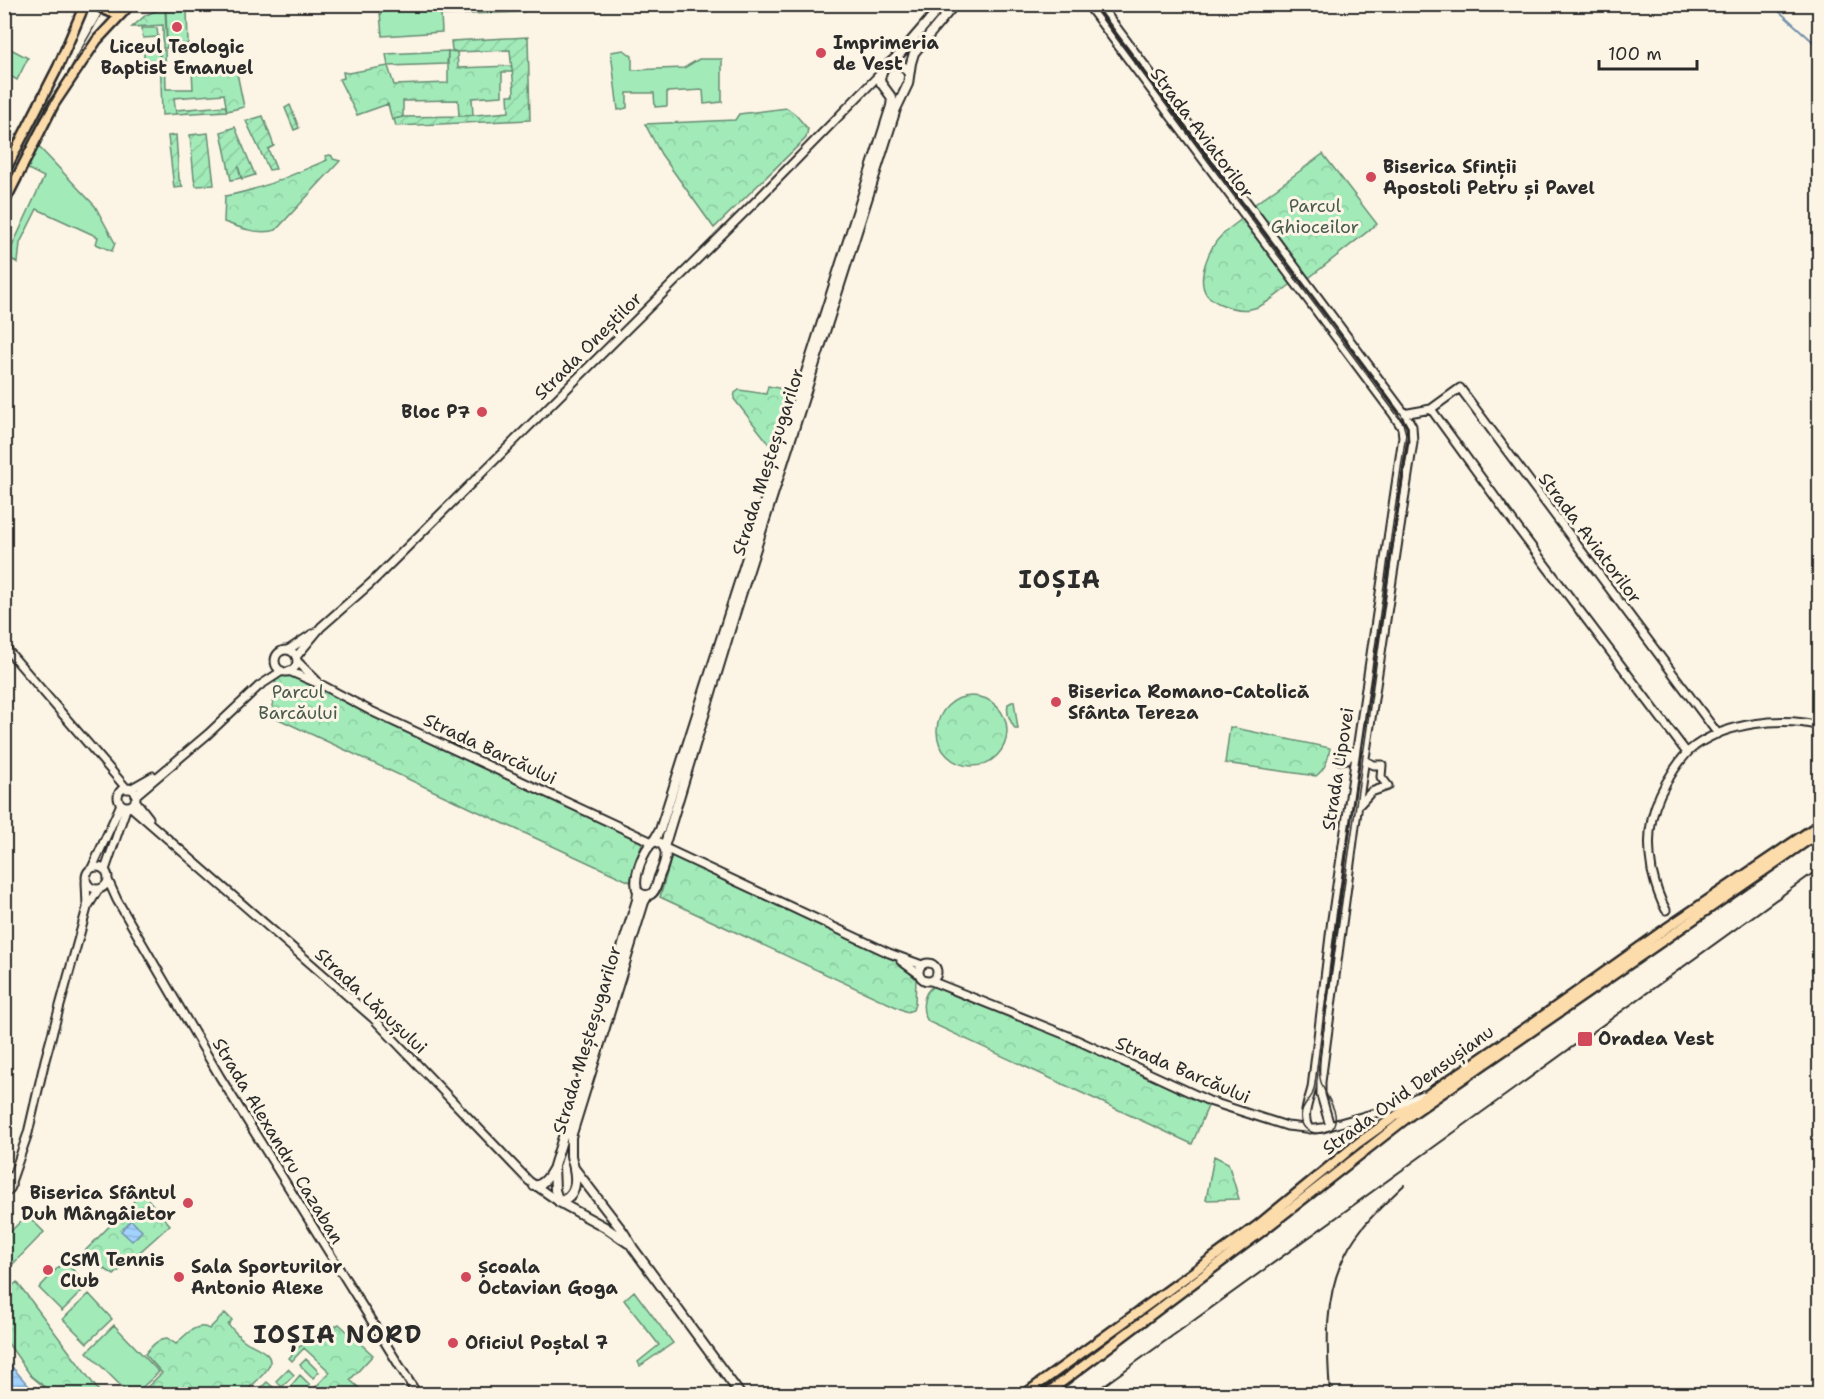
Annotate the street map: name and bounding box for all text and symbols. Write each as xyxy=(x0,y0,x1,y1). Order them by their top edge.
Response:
marker: Liceul Teologic Baptist Emanuel xyxy=(170,20,184,34)
place label: Imprimeria de Vest xyxy=(833,31,939,76)
scale bar xyxy=(1599,33,1696,71)
place label: Liceul Teologic Baptist Emanuel xyxy=(101,35,253,80)
text: 100 m xyxy=(1608,42,1662,66)
marker: Imprimeria de Vest xyxy=(814,46,828,60)
street label: Strada Aviatorilor xyxy=(1145,63,1259,203)
place label: Biserica Sfinții Apostoli Petru și Pavel xyxy=(1383,155,1595,200)
marker: Biserica Sfinții Apostoli Petru și Pavel xyxy=(1364,170,1378,184)
park label: Parcul Ghioceilor xyxy=(1271,194,1359,239)
street label: Strada Oneștilor xyxy=(529,287,647,405)
street label: Strada Meșteșugarilor xyxy=(726,365,810,559)
place label: Bloc P7 xyxy=(401,400,470,424)
marker: Bloc P7 xyxy=(475,405,489,419)
street label: Strada Aviatorilor xyxy=(1533,468,1647,608)
district label: IOȘIA xyxy=(1019,564,1101,597)
park label: Parcul Barcăului xyxy=(258,680,338,725)
place label: Biserica Romano-Catolică Sfânta Tereza xyxy=(1068,680,1310,725)
marker: Biserica Romano-Catolică Sfânta Tereza xyxy=(1049,695,1063,709)
street label: Strada Lipovei xyxy=(1316,706,1360,832)
street label: Strada Barcăului xyxy=(420,708,560,790)
street label: Strada Lăpușului xyxy=(310,943,432,1059)
street label: Strada Meșteșugarilor xyxy=(547,943,627,1137)
street label: Strada Ovid Densușianu xyxy=(1317,1020,1499,1160)
place label: Oradea Vest xyxy=(1598,1027,1714,1051)
marker: Oradea Vest xyxy=(1576,1030,1594,1048)
street label: Strada Barcăului xyxy=(1112,1031,1254,1109)
street label: Strada Alexandru Cazaban xyxy=(207,1034,349,1248)
place label: Biserica Sfântul Duh Mângâietor xyxy=(21,1181,176,1226)
marker: Biserica Sfântul Duh Mângâietor xyxy=(181,1196,195,1210)
place label: CSM Tennis Club xyxy=(60,1248,165,1293)
place label: Sala Sporturilor Antonio Alexe xyxy=(191,1255,343,1300)
place label: Școala Octavian Goga xyxy=(478,1255,619,1300)
marker: CSM Tennis Club xyxy=(41,1263,55,1277)
marker: Sala Sporturilor Antonio Alexe xyxy=(172,1270,186,1284)
marker: Școala Octavian Goga xyxy=(459,1270,473,1284)
district label: IOȘIA NORD xyxy=(253,1319,423,1352)
place label: Oficiul Poștal 7 xyxy=(465,1331,608,1355)
marker: Oficiul Poștal 7 xyxy=(446,1336,460,1350)

